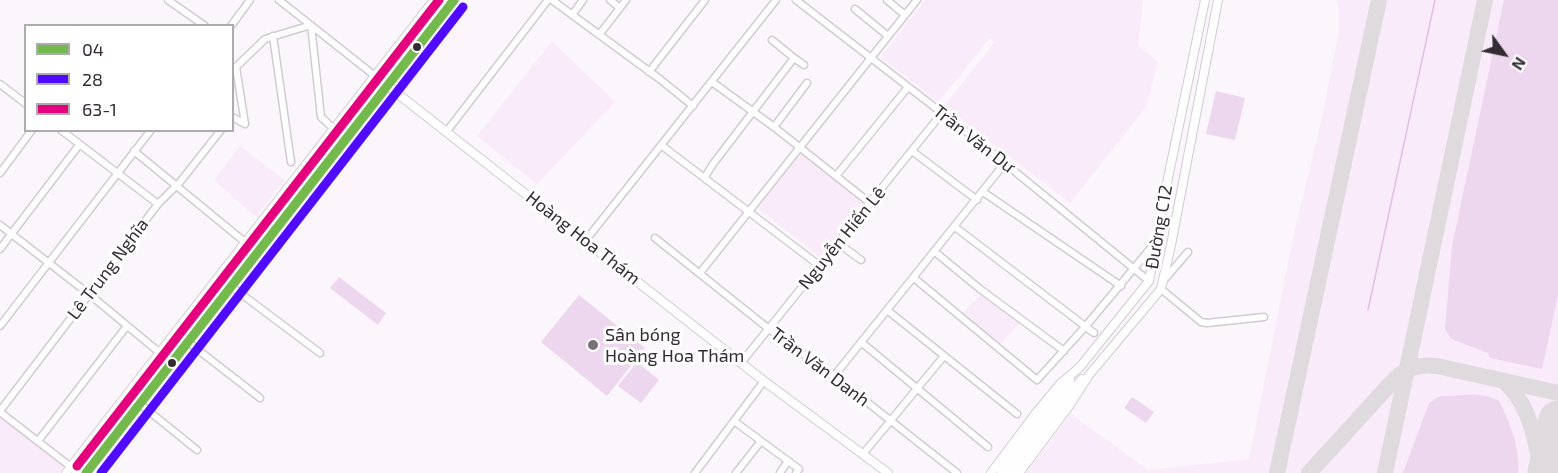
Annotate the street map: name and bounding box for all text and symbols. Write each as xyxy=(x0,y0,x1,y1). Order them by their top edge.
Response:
legend xyxy=(24,24,234,132)
north arrow xyxy=(1474,24,1534,84)
text: 04 xyxy=(82,38,104,60)
unlabelled marker xyxy=(411,41,423,53)
text: N xyxy=(1508,54,1531,74)
text: 28 xyxy=(82,68,103,90)
text: 63-1 xyxy=(82,98,117,120)
street label: Trần Văn Dư xyxy=(929,100,1019,178)
street label: Nguyễn Hiến Lê xyxy=(794,182,890,294)
street label: Đường C12 xyxy=(1141,183,1177,271)
street label: Hoàng Hoa Thám xyxy=(521,187,645,289)
street label: Lê Trung Nghĩa xyxy=(63,214,153,324)
street label: Trần Văn Danh xyxy=(766,323,874,411)
place label: Sân bóng Hoàng Hoa Thám xyxy=(605,324,744,366)
marker: Sân bóng Hoàng Hoa Thám xyxy=(586,338,600,352)
unlabelled marker xyxy=(166,357,178,369)

